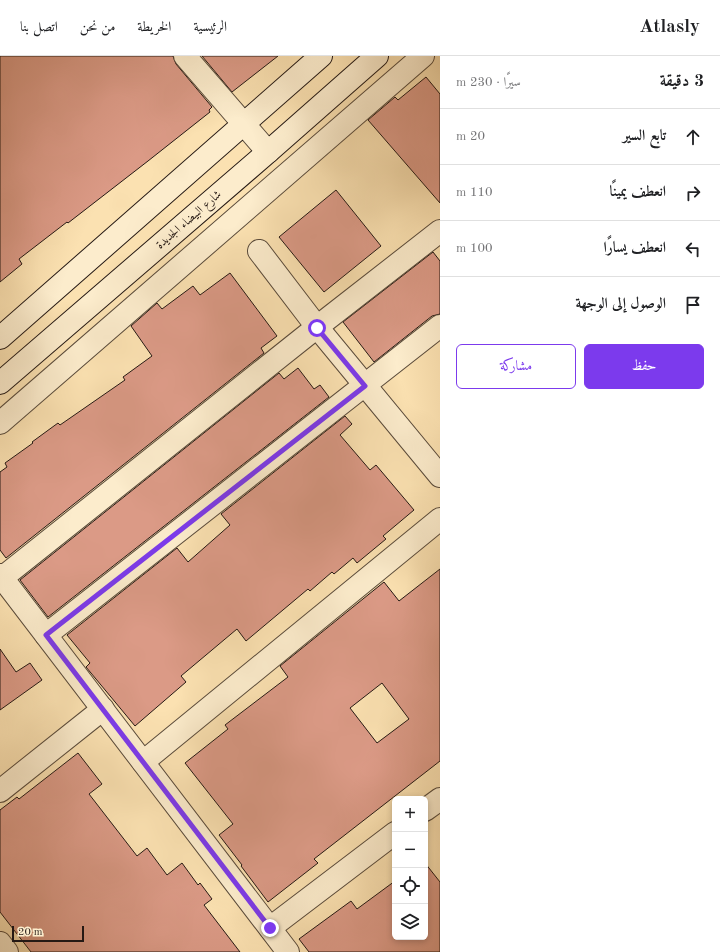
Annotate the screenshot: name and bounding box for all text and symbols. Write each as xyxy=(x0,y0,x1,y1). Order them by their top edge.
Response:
text: Atlasly xyxy=(639,18,700,37)
text: اتصل بنا xyxy=(20,20,58,34)
text: من نحن xyxy=(80,20,115,34)
text: الخريطة xyxy=(137,20,171,34)
text: الرئيسية xyxy=(193,20,227,34)
text: 3 دقيقة xyxy=(660,73,704,90)
text: سيرًا · 230 m xyxy=(456,76,521,89)
icon: ahead xyxy=(682,126,704,148)
text: تابع السير xyxy=(623,129,666,144)
text: 20 m xyxy=(456,130,485,143)
icon: right xyxy=(682,182,704,204)
text: انعطف يمينًا xyxy=(610,185,666,200)
text: 110 m xyxy=(456,186,493,199)
street label: شارع البيضاء الجديدة xyxy=(154,188,227,255)
icon: left xyxy=(682,238,704,260)
text: انعطف يسارًا xyxy=(604,241,666,256)
text: 100 m xyxy=(456,242,493,255)
icon: arrive xyxy=(682,294,704,316)
text: الوصول إلى الوجهة xyxy=(575,297,666,312)
route start xyxy=(308,319,326,337)
button: مشاركة xyxy=(456,344,576,389)
button: حفظ xyxy=(584,344,704,389)
map controls xyxy=(392,796,428,940)
button: + xyxy=(392,796,428,832)
button: − xyxy=(392,832,428,868)
button: locate xyxy=(392,868,428,904)
button: layers xyxy=(392,904,428,940)
route end xyxy=(261,919,279,937)
scale bar xyxy=(12,924,84,943)
text: 20 m xyxy=(18,927,43,938)

